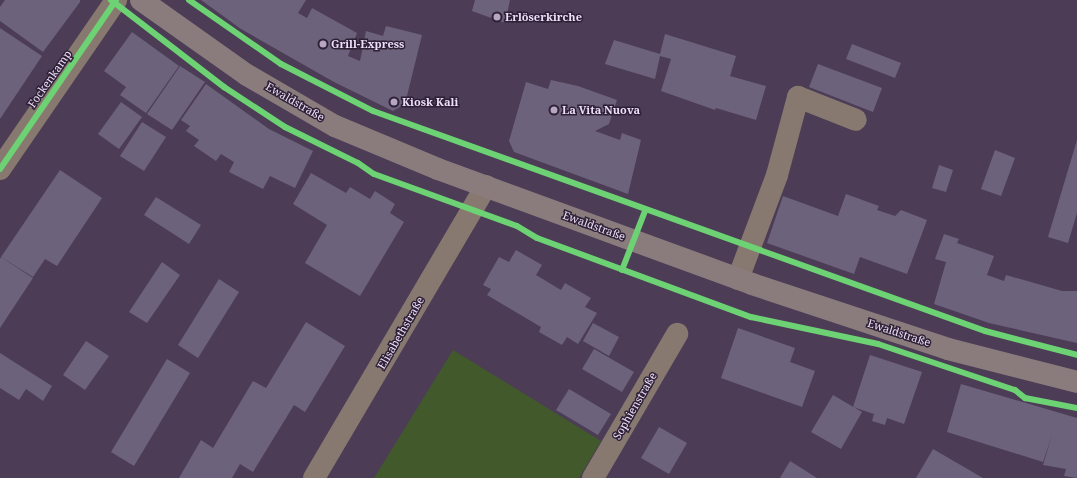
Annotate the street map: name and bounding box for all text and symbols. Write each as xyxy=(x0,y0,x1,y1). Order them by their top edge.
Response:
place label: Erlöserkirche xyxy=(505,10,582,24)
marker: Erlöserkirche xyxy=(492,12,502,22)
place label: Grill-Express xyxy=(331,37,404,51)
marker: Grill-Express xyxy=(318,39,328,49)
street label: Fockenkamp xyxy=(25,48,75,110)
street label: Ewaldstraße xyxy=(263,80,327,124)
place label: Kiosk Kali xyxy=(402,95,458,109)
marker: Kiosk Kali xyxy=(389,97,399,107)
place label: La Vita Nuova xyxy=(562,103,640,117)
marker: La Vita Nuova xyxy=(549,105,559,115)
street label: Ewaldstraße xyxy=(561,209,627,243)
street label: Elisabethstraße xyxy=(375,294,427,372)
street label: Ewaldstraße xyxy=(866,317,932,349)
street label: Sophienstraße xyxy=(610,370,660,442)

